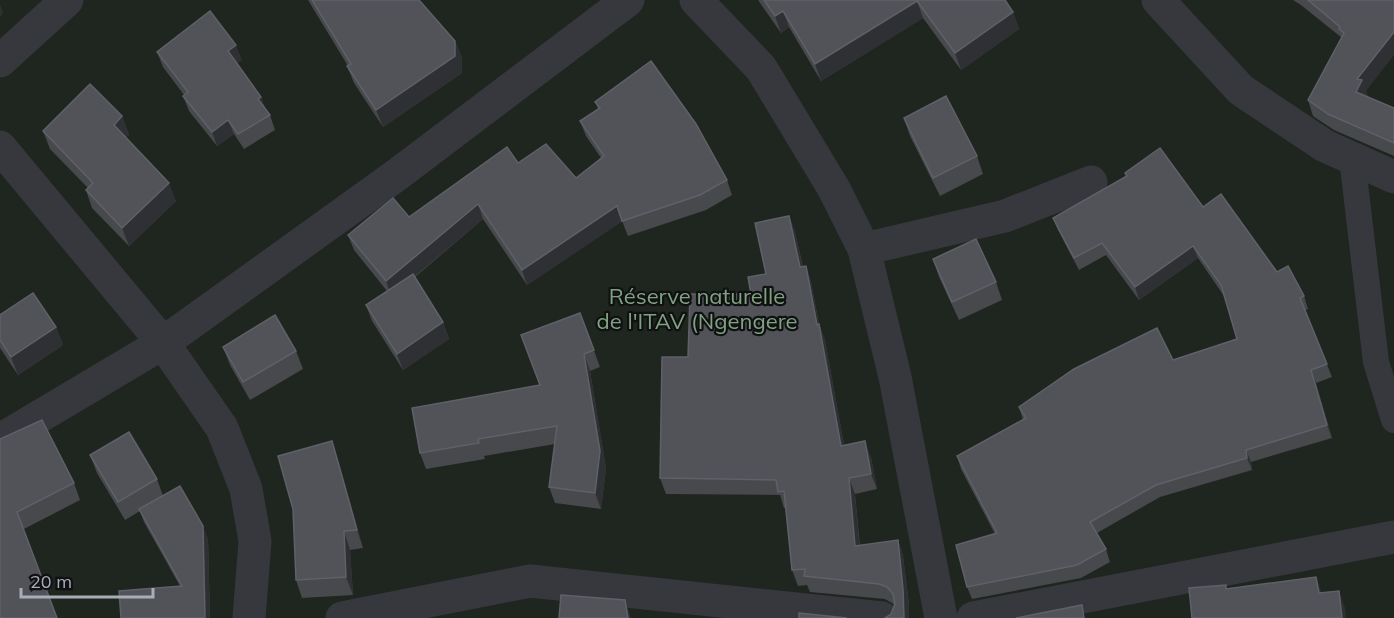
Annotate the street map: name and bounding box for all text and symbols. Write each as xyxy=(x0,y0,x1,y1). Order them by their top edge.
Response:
park label: Réserve naturelle de l'ITAV (Ngengere xyxy=(597,282,797,335)
scale bar xyxy=(21,561,153,599)
text: 20 m xyxy=(30,570,72,593)

